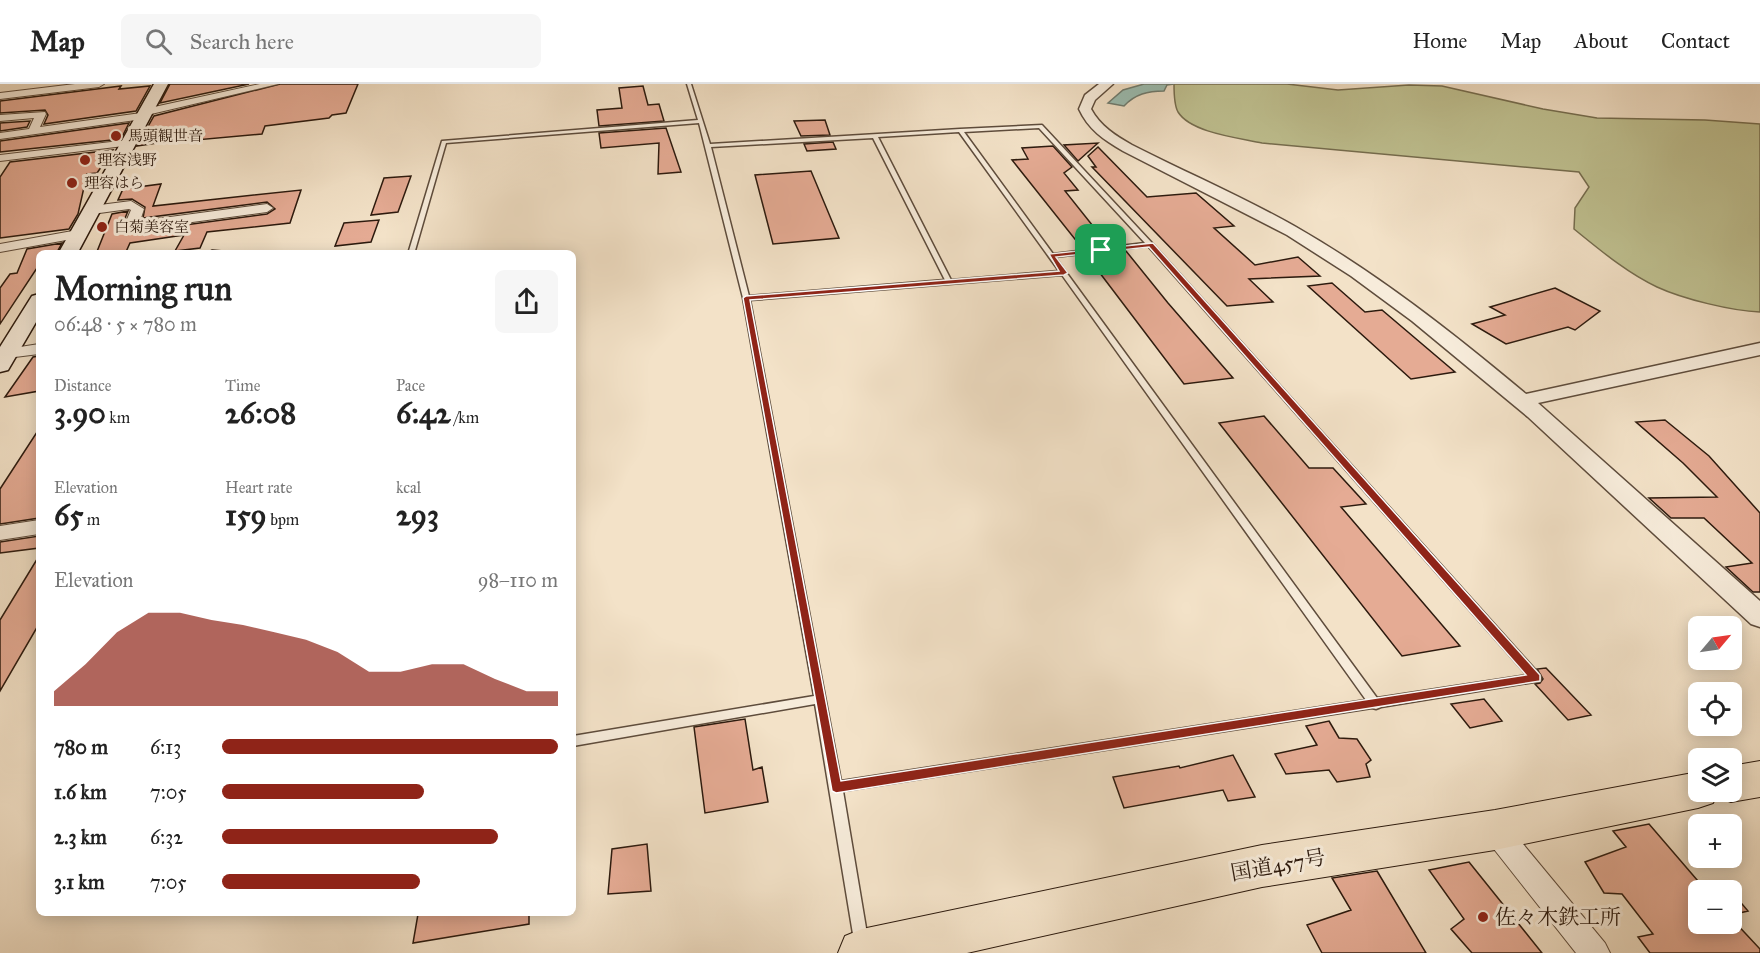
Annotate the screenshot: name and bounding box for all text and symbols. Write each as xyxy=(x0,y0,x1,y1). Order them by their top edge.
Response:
search box xyxy=(121,14,541,68)
text: Map xyxy=(30,24,85,59)
icon: search xyxy=(142,25,175,58)
text: Search here xyxy=(190,28,294,55)
text: Home xyxy=(1412,28,1467,54)
text: Map xyxy=(1500,28,1541,54)
text: About xyxy=(1574,28,1628,54)
text: Contact xyxy=(1661,28,1730,54)
place label: 馬頭観世音 xyxy=(128,127,203,145)
marker: 馬頭観世音 xyxy=(109,129,123,143)
place label: 理容浅野 xyxy=(97,151,157,169)
marker: 理容浅野 xyxy=(78,153,92,167)
place label: 理容はら xyxy=(84,174,144,192)
marker: 理容はら xyxy=(65,176,79,190)
place label: 白菊美容室 xyxy=(114,218,189,236)
marker: 白菊美容室 xyxy=(95,220,109,234)
pin xyxy=(1075,224,1126,275)
icon: arrive xyxy=(1084,233,1117,266)
text: Morning run xyxy=(54,269,232,309)
button: share xyxy=(495,270,558,333)
text: 06:48 · 5 × 780 m xyxy=(54,312,197,336)
text: Distance xyxy=(54,376,111,395)
text: Time xyxy=(225,376,260,395)
text: Pace xyxy=(396,376,425,395)
text: 3.90 xyxy=(54,395,106,431)
text: 26:08 xyxy=(225,395,296,431)
text: 6:42 xyxy=(396,395,450,431)
text: km xyxy=(106,408,130,427)
text: /km xyxy=(450,408,479,427)
text: Elevation xyxy=(54,478,118,497)
text: Heart rate xyxy=(225,478,292,497)
text: kcal xyxy=(396,478,421,497)
text: 65 xyxy=(54,497,83,533)
text: 159 xyxy=(225,497,267,533)
text: 293 xyxy=(396,497,439,533)
text: m xyxy=(83,510,100,529)
text: bpm xyxy=(267,510,299,529)
text: Elevation xyxy=(54,568,133,592)
text: 98–110 m xyxy=(478,568,558,592)
north arrow xyxy=(1688,616,1742,670)
map controls xyxy=(1688,616,1742,934)
button: locate xyxy=(1688,682,1742,736)
text: 780 m xyxy=(54,735,108,759)
text: 6:13 xyxy=(150,735,181,759)
button: layers xyxy=(1688,748,1742,802)
text: 1.6 km xyxy=(54,780,107,804)
text: 7:05 xyxy=(150,780,187,804)
button: + xyxy=(1688,814,1742,868)
text: 2.3 km xyxy=(54,825,107,849)
text: 6:32 xyxy=(150,825,183,849)
street label: 国道457号 xyxy=(1229,844,1327,886)
text: 3.1 km xyxy=(54,870,104,894)
text: 7:05 xyxy=(150,870,187,894)
button: − xyxy=(1688,880,1742,934)
place label: 佐々木鉄工所 xyxy=(1495,904,1621,930)
marker: 佐々木鉄工所 xyxy=(1476,910,1490,924)

